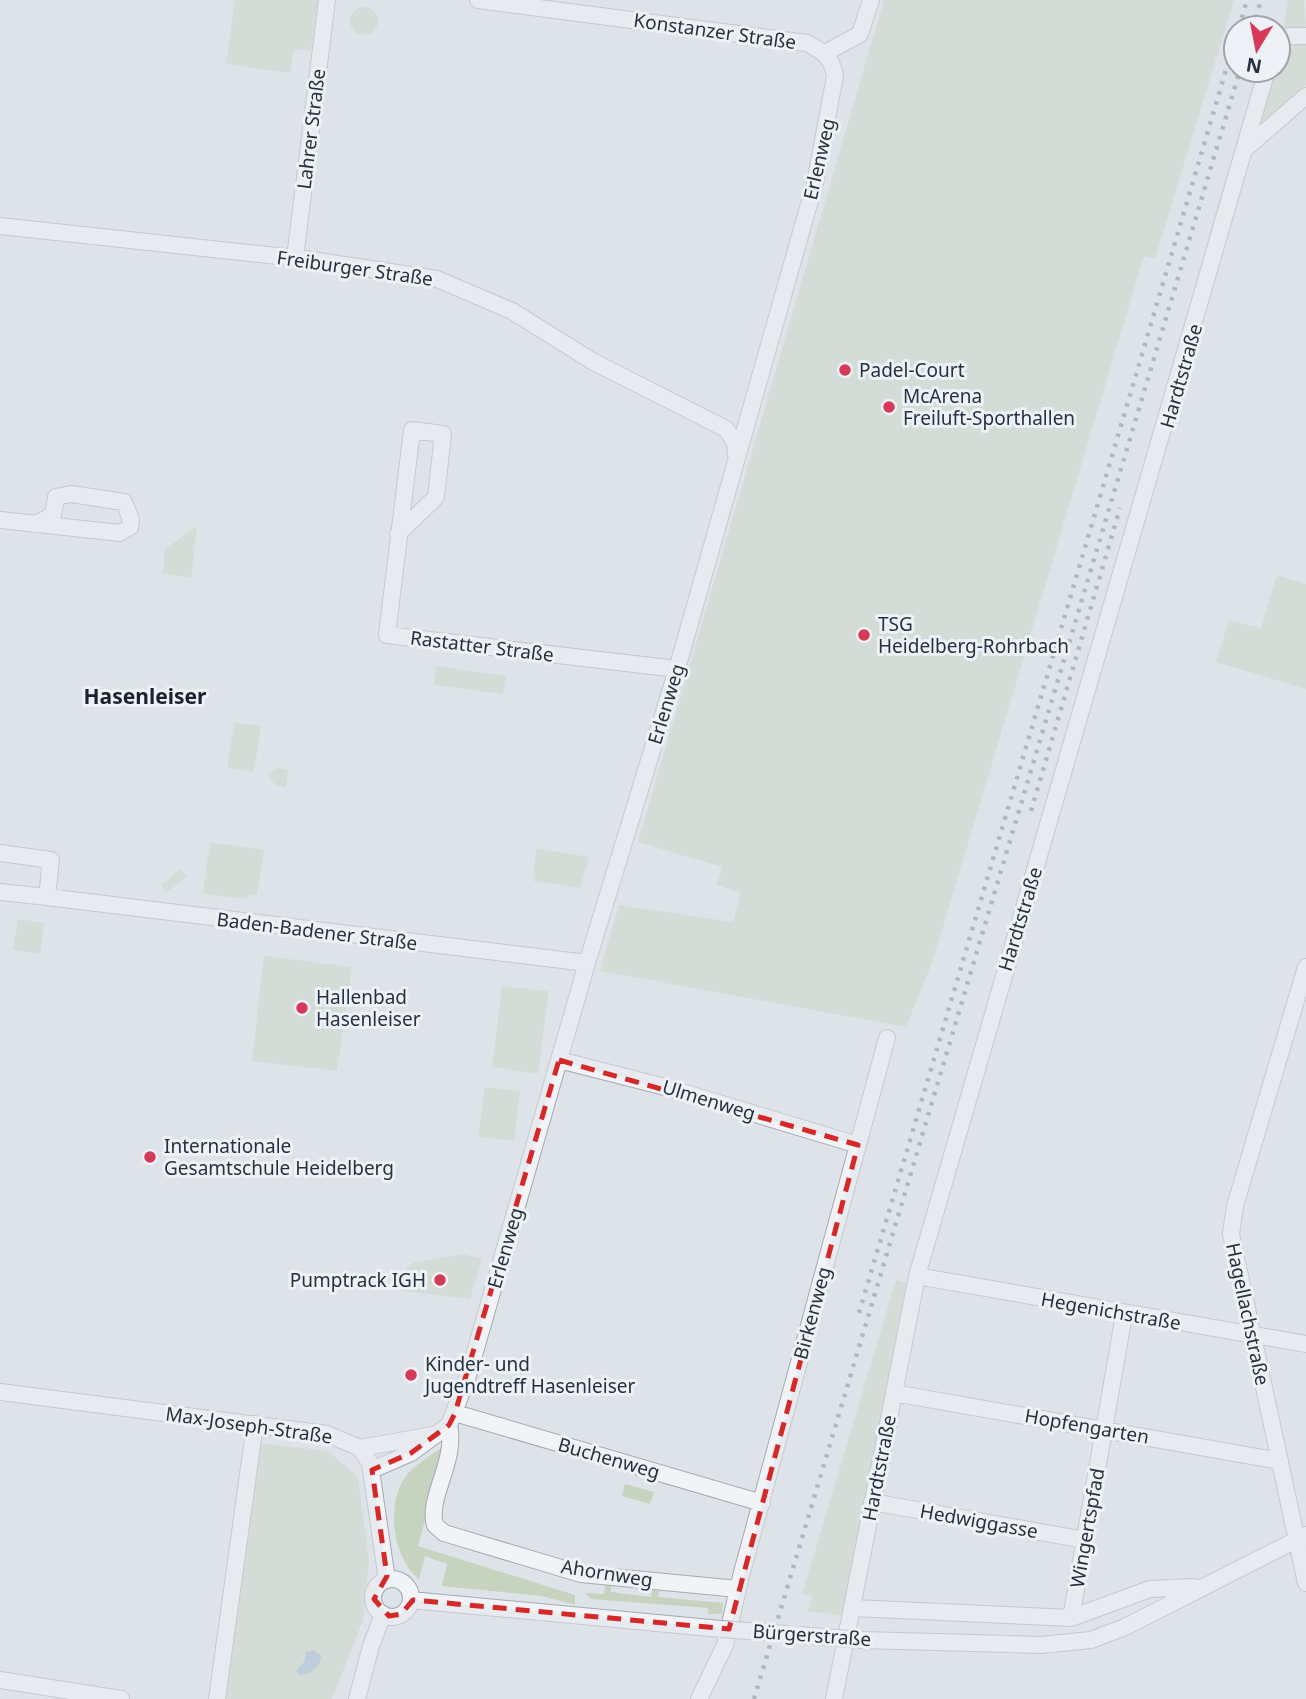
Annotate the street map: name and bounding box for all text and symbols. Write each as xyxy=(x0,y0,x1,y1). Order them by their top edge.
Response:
street label: Konstanzer Straße xyxy=(632,7,798,55)
north arrow xyxy=(1222,14,1292,84)
text: N xyxy=(1244,52,1264,80)
street label: Lahrer Straße xyxy=(291,67,331,191)
street label: Erlenweg xyxy=(797,116,841,202)
street label: Freiburger Straße xyxy=(275,244,435,292)
street label: Hardtstraße xyxy=(1154,321,1208,431)
place label: Padel-Court xyxy=(859,357,965,383)
marker: Padel-Court xyxy=(837,362,853,378)
place label: McArena Freiluft-Sporthallen xyxy=(903,383,1075,431)
marker: McArena Freiluft-Sporthallen xyxy=(881,399,897,415)
place label: TSG Heidelberg-Rohrbach xyxy=(878,611,1069,659)
street label: Rastatter Straße xyxy=(409,624,555,668)
marker: TSG Heidelberg-Rohrbach xyxy=(856,627,872,643)
street label: Erlenweg xyxy=(641,660,691,748)
district label: Hasenleiser xyxy=(84,682,207,710)
street label: Hardtstraße xyxy=(992,864,1048,974)
street label: Baden-Badener Straße xyxy=(215,906,419,956)
place label: Hallenbad Hasenleiser xyxy=(316,984,421,1032)
marker: Hallenbad Hasenleiser xyxy=(294,1000,310,1016)
street label: Ulmenweg xyxy=(659,1073,759,1127)
place label: Internationale Gesamtschule Heidelberg xyxy=(164,1133,394,1181)
marker: Internationale Gesamtschule Heidelberg xyxy=(142,1149,158,1165)
street label: Erlenweg xyxy=(481,1204,529,1292)
street label: Hagellachstraße xyxy=(1220,1240,1276,1388)
street label: Birkenweg xyxy=(787,1264,837,1362)
place label: Pumptrack IGH xyxy=(290,1267,426,1293)
marker: Pumptrack IGH xyxy=(432,1272,448,1288)
street label: Hegenichstraße xyxy=(1039,1286,1183,1336)
place label: Kinder- und Jugendtreff Hasenleiser xyxy=(423,1351,635,1399)
marker: Kinder- und Jugendtreff Hasenleiser xyxy=(403,1367,419,1383)
street label: Max-Joseph-Straße xyxy=(164,1400,334,1450)
street label: Hopfengarten xyxy=(1023,1402,1151,1450)
street label: Hardtstraße xyxy=(856,1413,902,1523)
street label: Buchenweg xyxy=(555,1431,663,1485)
street label: Wingertspfad xyxy=(1064,1466,1110,1590)
street label: Hedwiggasse xyxy=(918,1498,1040,1544)
street label: Ahornweg xyxy=(559,1553,655,1593)
street label: Bürgerstraße xyxy=(752,1618,872,1652)

